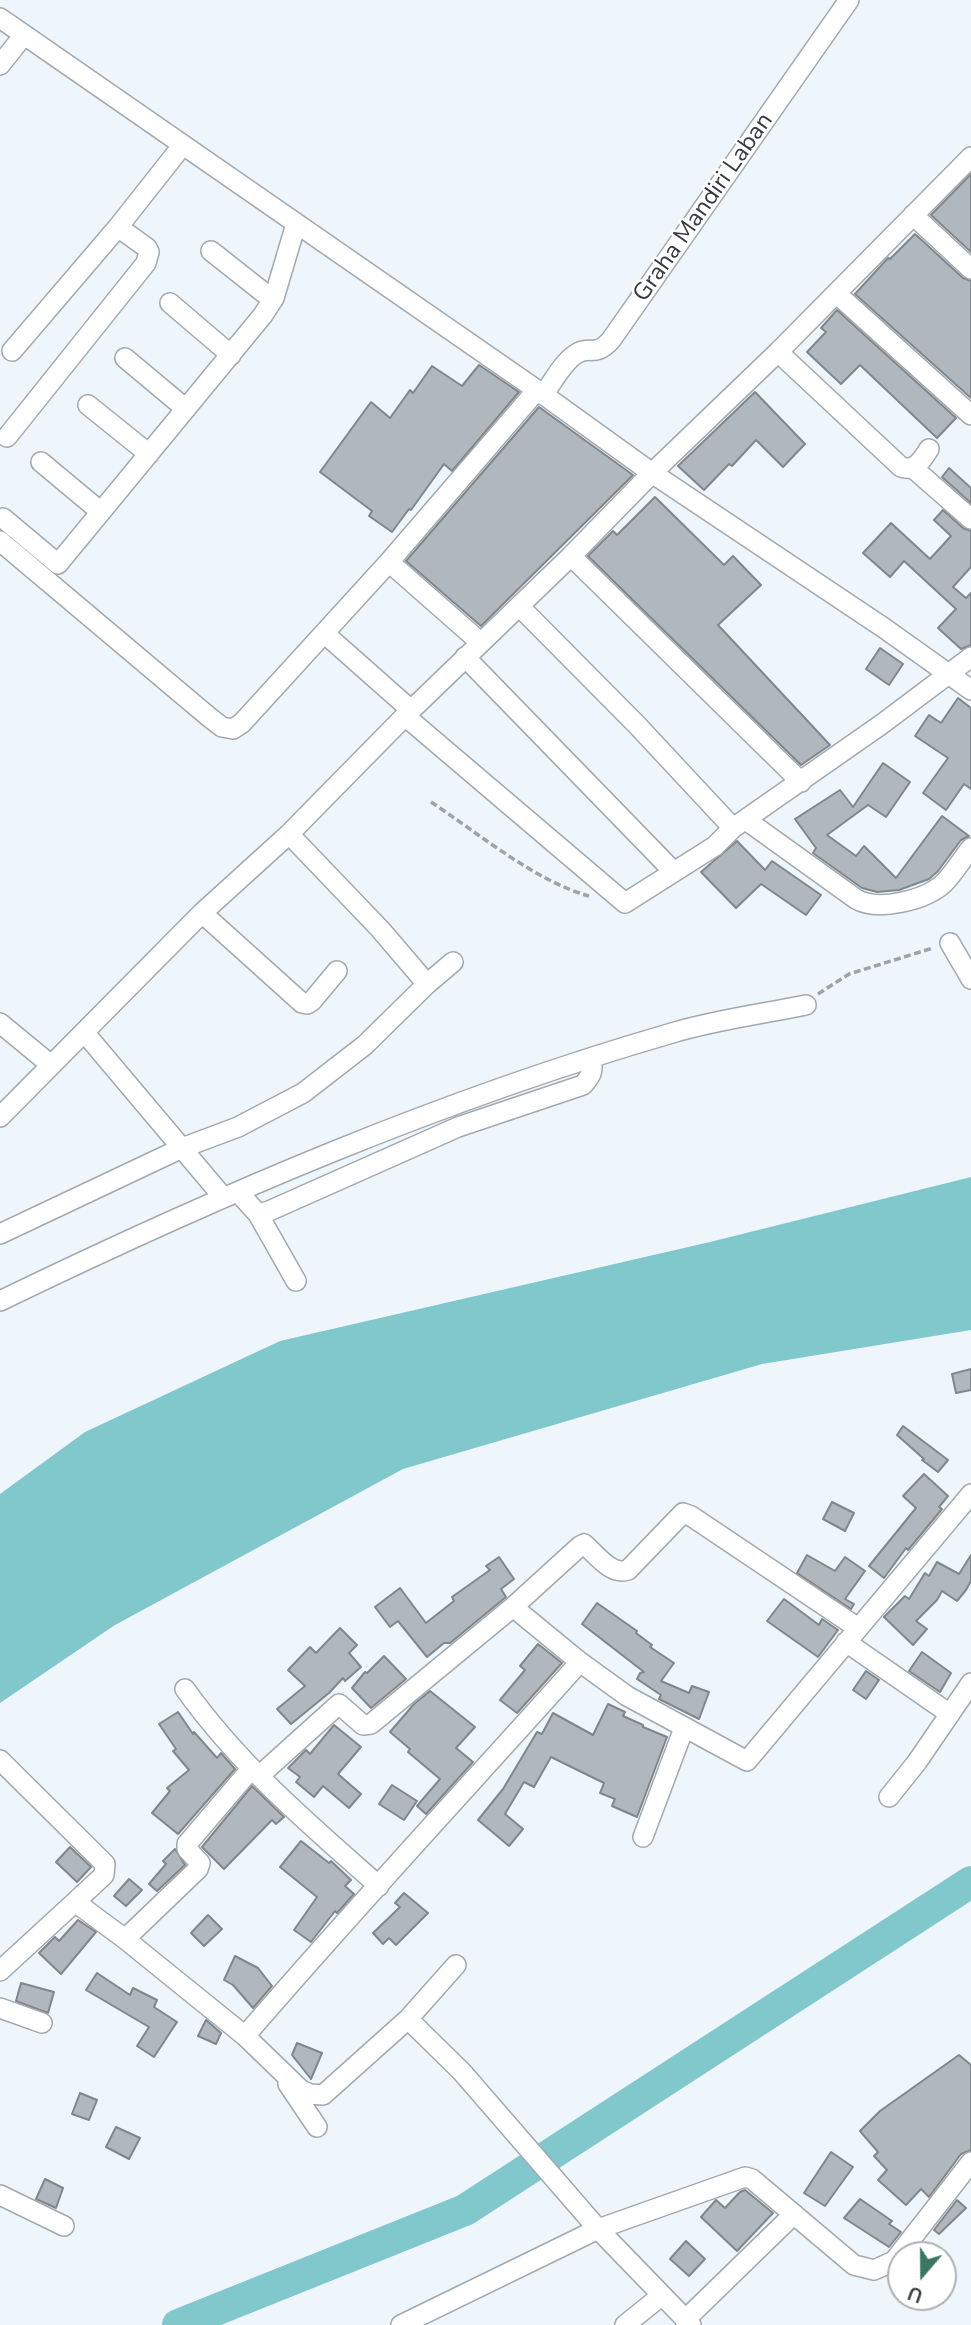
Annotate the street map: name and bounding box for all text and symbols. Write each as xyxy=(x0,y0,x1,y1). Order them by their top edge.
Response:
street label: Graha Mandiri Laban xyxy=(628,108,780,308)
north arrow xyxy=(887,2241,957,2311)
text: U xyxy=(904,2279,927,2308)

